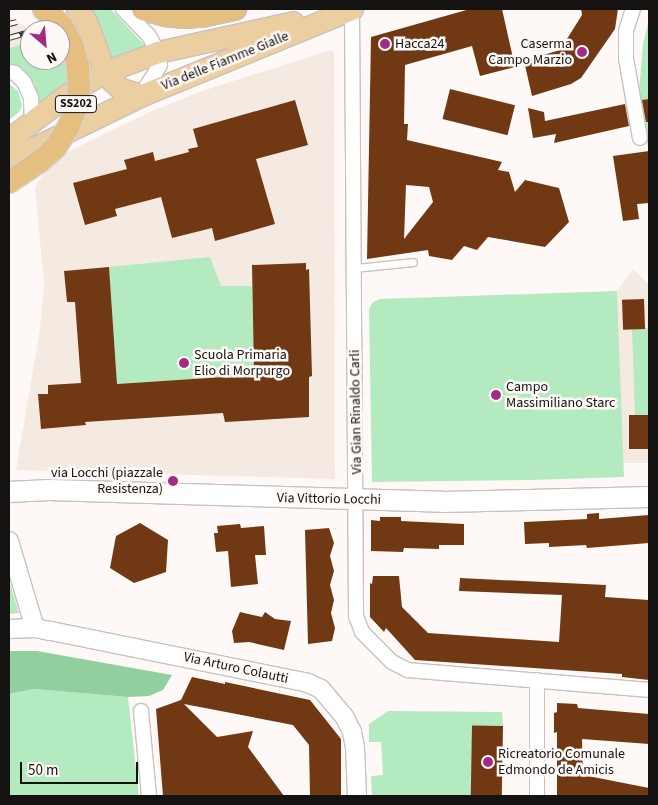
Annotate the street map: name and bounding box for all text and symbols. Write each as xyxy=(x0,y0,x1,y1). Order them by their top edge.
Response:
north arrow xyxy=(20,20,70,70)
street label: Via delle Fiamme Gialle xyxy=(159,28,291,94)
place label: Hacca24 xyxy=(395,36,444,52)
place label: Caserma Campo Marzio xyxy=(488,36,572,68)
marker: Hacca24 xyxy=(379,38,391,50)
text: N xyxy=(43,46,60,68)
marker: Caserma Campo Marzio xyxy=(576,46,588,58)
road number: SS202 xyxy=(55,95,97,114)
place label: Scuola Primaria Elio di Morpurgo xyxy=(194,347,290,380)
street label: Via Gian Rinaldo Carli xyxy=(347,349,365,475)
marker: Scuola Primaria Elio di Morpurgo xyxy=(178,357,190,369)
place label: Campo Massimiliano Starc xyxy=(506,379,615,412)
marker: Campo Massimiliano Starc xyxy=(490,389,502,401)
place label: via Locchi (piazzale Resistenza) xyxy=(51,465,163,498)
marker: via Locchi (piazzale Resistenza) xyxy=(167,475,179,487)
street label: Via Vittorio Locchi xyxy=(277,490,381,508)
street label: Via Arturo Colautti xyxy=(182,649,290,687)
place label: Ricreatorio Comunale Edmondo de Amicis xyxy=(498,746,625,779)
scale bar xyxy=(22,752,140,784)
marker: Ricreatorio Comunale Edmondo de Amicis xyxy=(482,756,494,768)
text: 50 m xyxy=(28,760,58,781)

